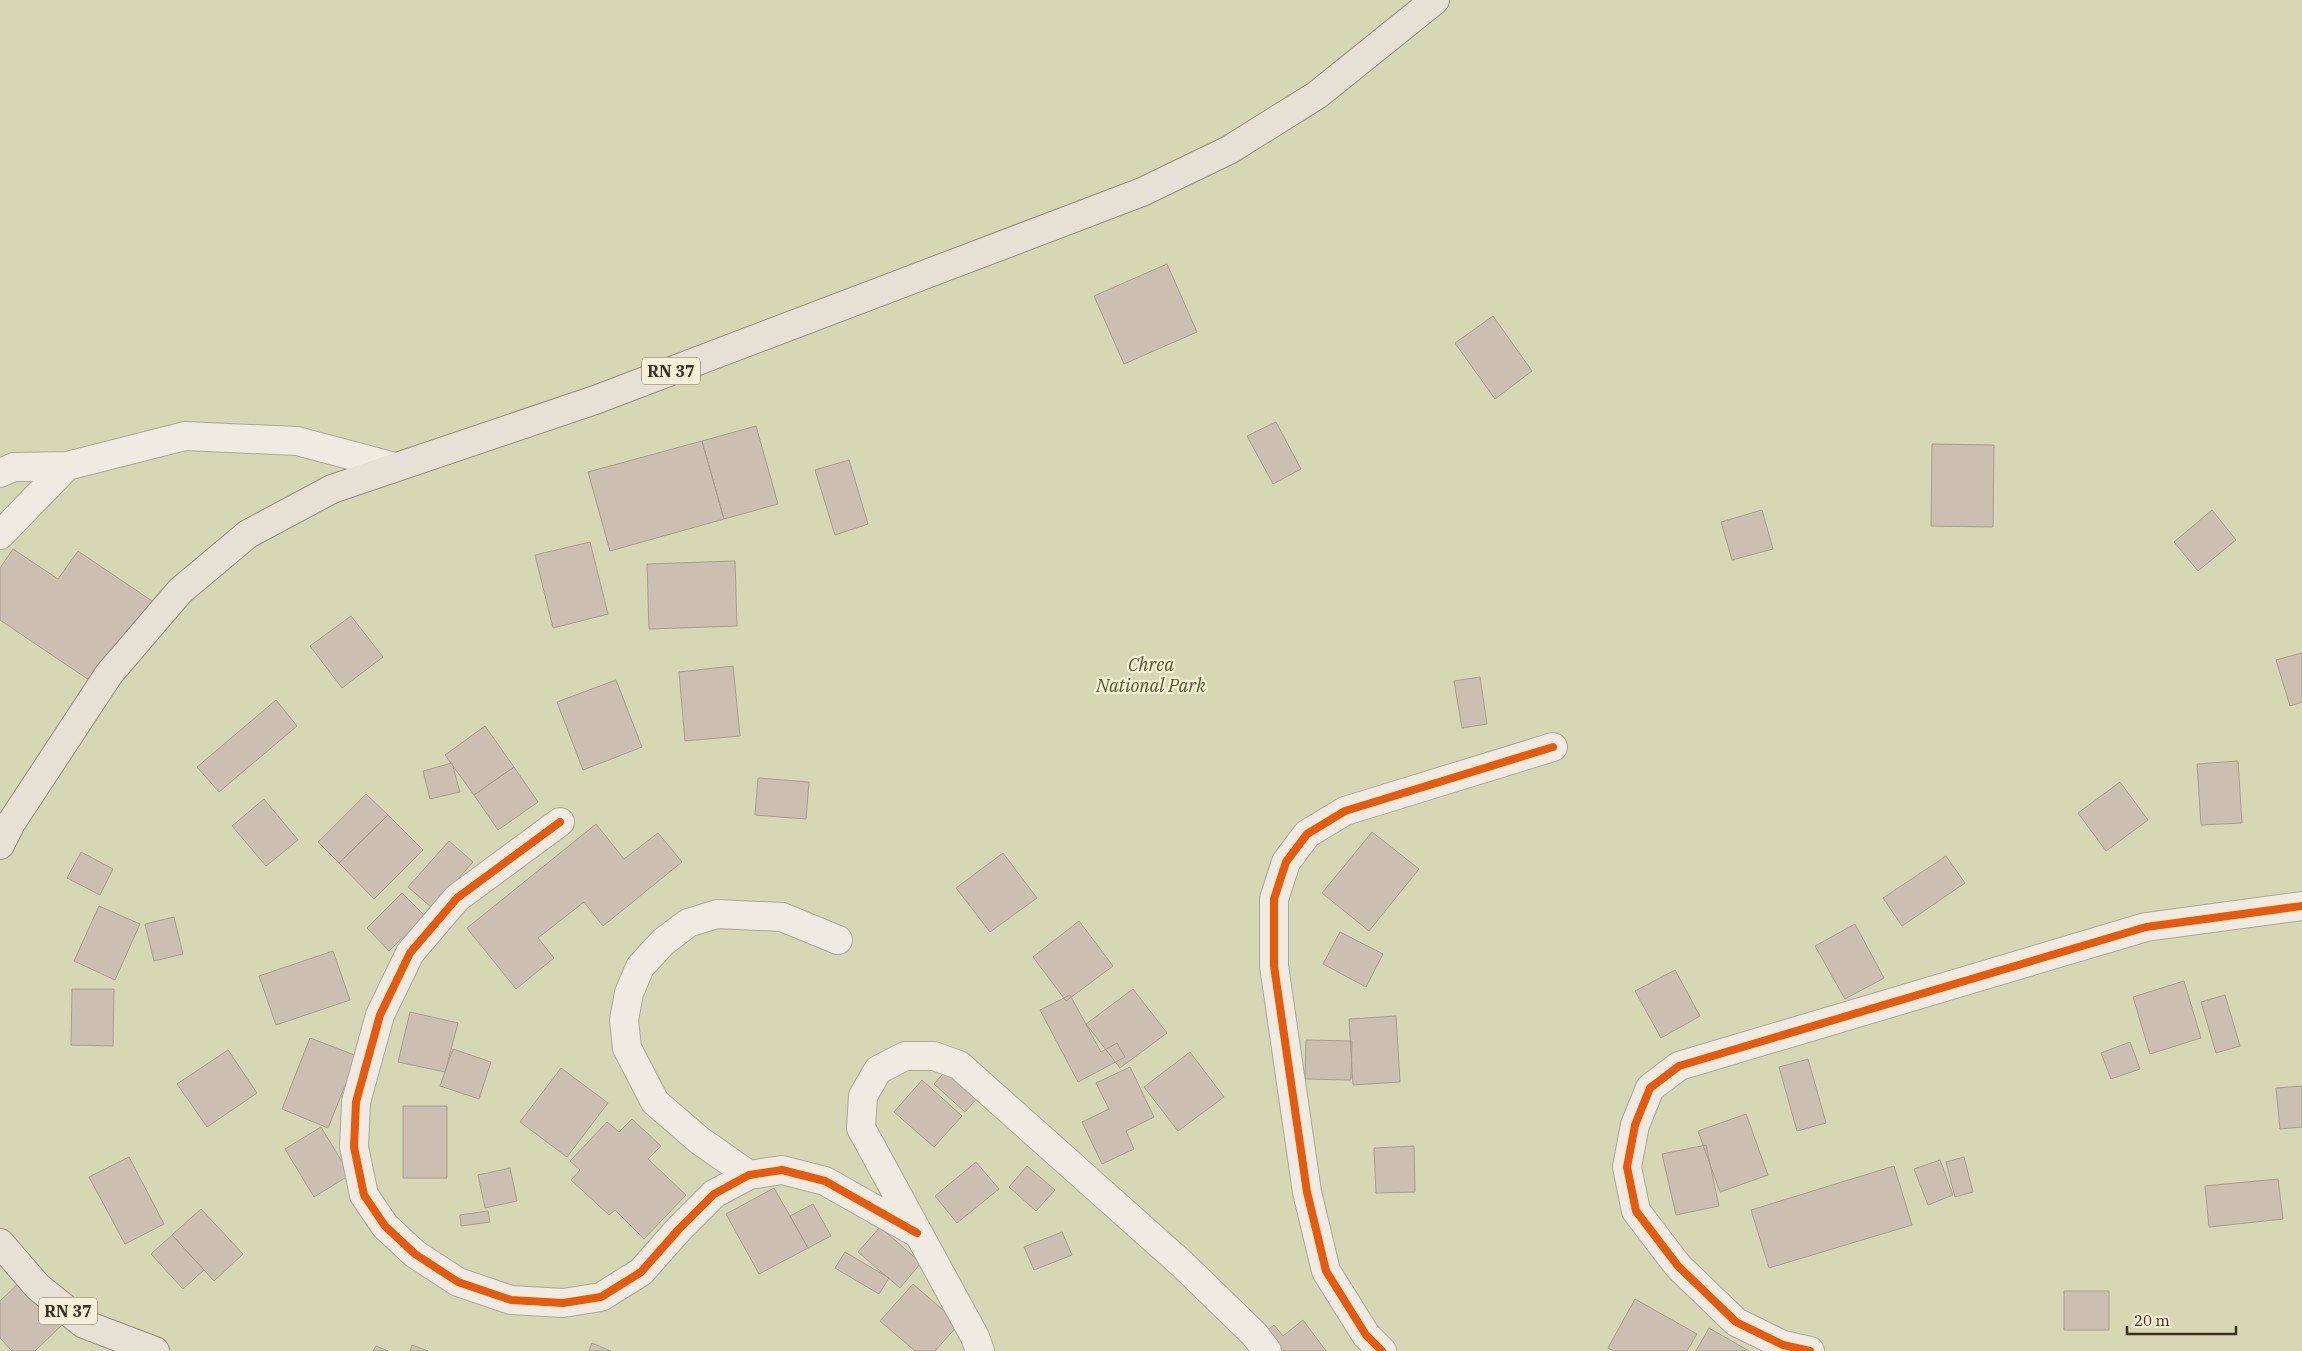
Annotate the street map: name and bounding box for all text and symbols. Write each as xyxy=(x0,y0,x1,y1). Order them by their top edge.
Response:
road number: RN 37 xyxy=(642,358,700,384)
park label: Chrea National Park xyxy=(1095,653,1206,697)
road number: RN 37 xyxy=(39,1298,97,1324)
scale bar xyxy=(2127,1304,2236,1336)
text: 20 m xyxy=(2134,1311,2170,1330)

